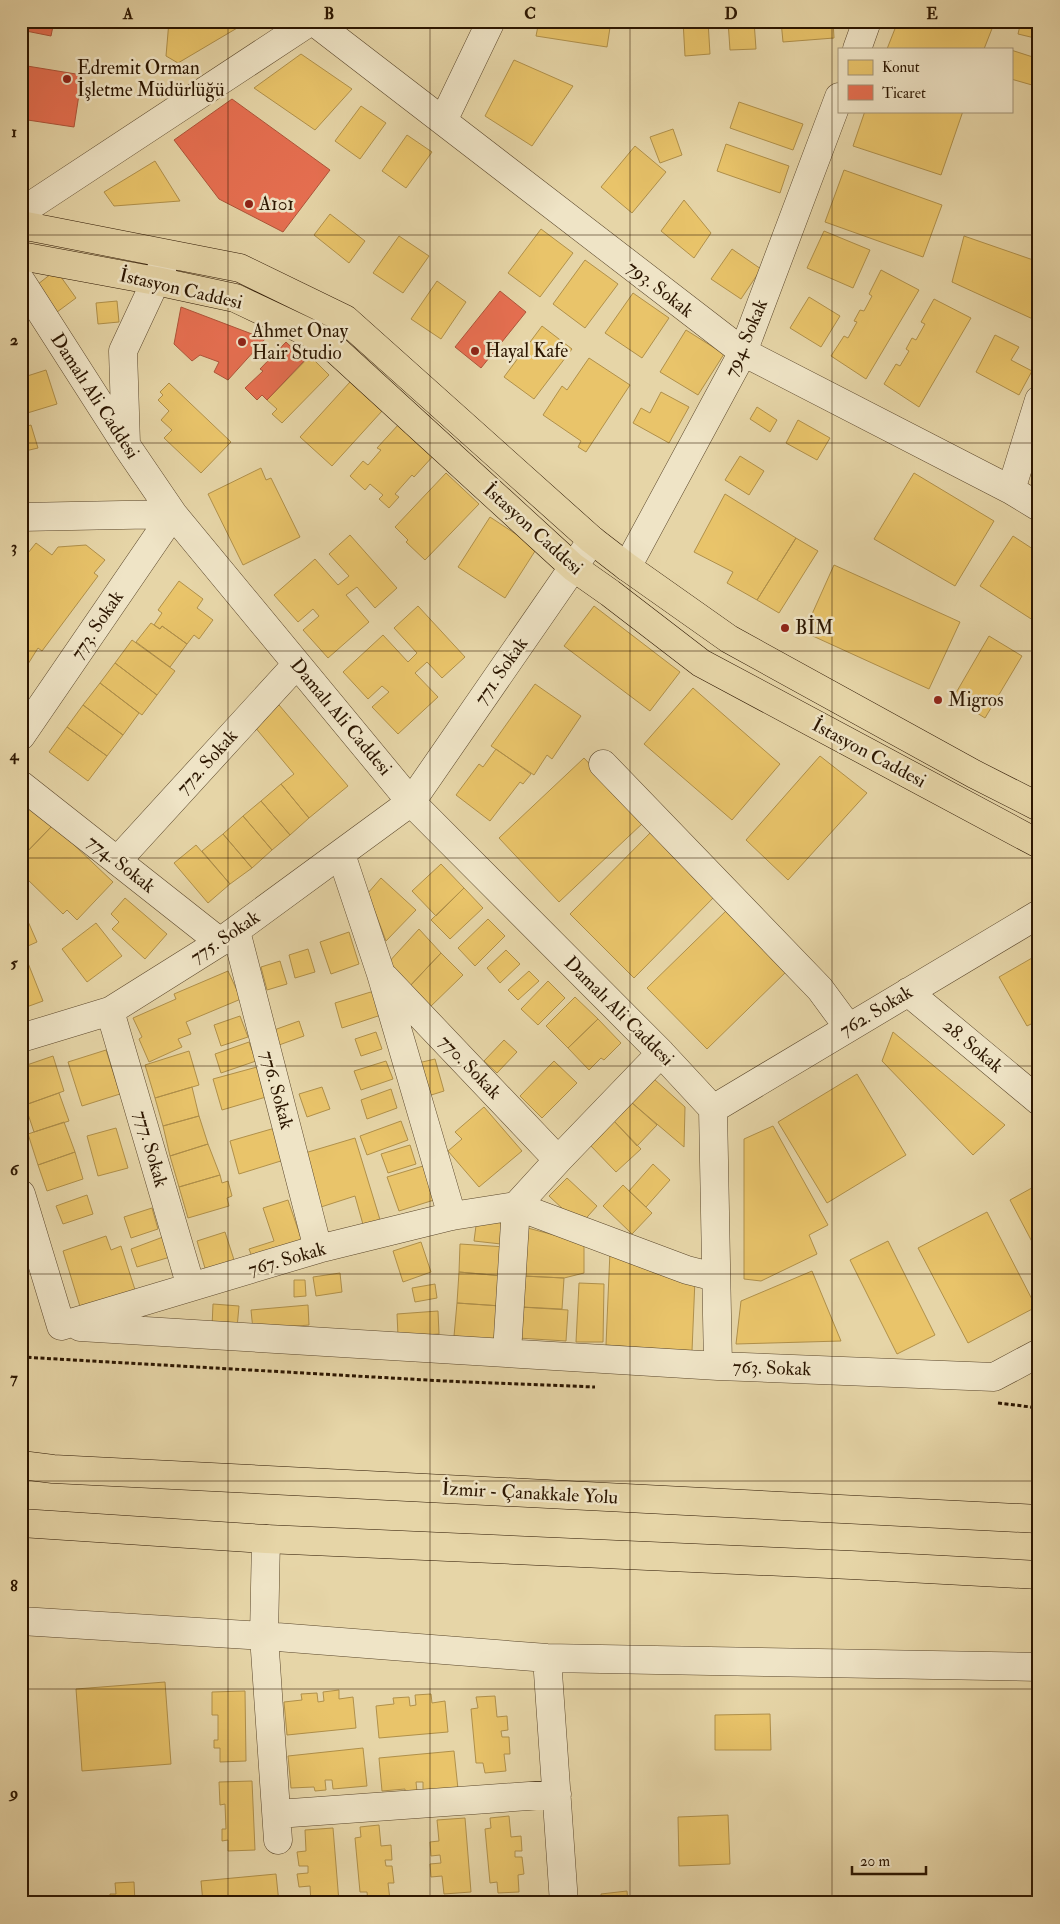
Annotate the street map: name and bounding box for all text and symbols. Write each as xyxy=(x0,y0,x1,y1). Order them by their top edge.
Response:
text: A xyxy=(122,4,134,24)
text: B xyxy=(324,4,334,24)
text: C xyxy=(524,4,536,24)
text: D xyxy=(724,4,738,24)
text: E xyxy=(926,4,938,24)
legend xyxy=(838,48,1012,112)
place label: Edremit Orman İşletme Müdürlüğü xyxy=(77,56,225,102)
text: Konut xyxy=(882,58,920,77)
marker: Edremit Orman İşletme Müdürlüğü xyxy=(61,73,73,85)
text: Ticaret xyxy=(882,84,926,103)
text: 1 xyxy=(11,122,17,142)
place label: A101 xyxy=(258,192,294,216)
marker: A101 xyxy=(243,198,255,210)
street label: 793. Sokak xyxy=(622,255,698,323)
street label: İstasyon Caddesi xyxy=(117,262,245,315)
street label: 794. Sokak xyxy=(719,295,773,381)
place label: Ahmet Onay Hair Studio xyxy=(251,319,349,365)
street label: Damalı Ali Caddesi xyxy=(45,328,145,464)
text: 2 xyxy=(10,330,18,350)
marker: Ahmet Onay Hair Studio xyxy=(236,336,248,348)
place label: Hayal Kafe xyxy=(485,339,568,363)
marker: Hayal Kafe xyxy=(469,345,481,357)
street label: İstasyon Caddesi xyxy=(478,477,588,580)
text: 3 xyxy=(11,537,17,557)
street label: 773. Sokak xyxy=(65,586,129,664)
place label: BİM xyxy=(795,615,834,640)
marker: BİM xyxy=(779,622,791,634)
street label: 771. Sokak xyxy=(469,632,533,710)
street label: Damalı Ali Caddesi xyxy=(285,654,397,780)
place label: Migros xyxy=(948,688,1003,712)
marker: Migros xyxy=(932,694,944,706)
street label: İstasyon Caddesi xyxy=(808,712,931,793)
street label: 772. Sokak xyxy=(171,724,243,800)
text: 4 xyxy=(9,745,20,765)
street label: 774. Sokak xyxy=(82,830,160,898)
street label: 775. Sokak xyxy=(186,905,264,969)
street label: Damalı Ali Caddesi xyxy=(559,951,679,1071)
text: 5 xyxy=(10,953,18,973)
street label: 762. Sokak xyxy=(835,980,917,1042)
street label: 28. Sokak xyxy=(938,1014,1008,1078)
street label: 770. Sokak xyxy=(433,1030,507,1104)
street label: 776. Sokak xyxy=(255,1048,299,1132)
street label: 777. Sokak xyxy=(129,1108,173,1190)
text: 6 xyxy=(10,1160,20,1180)
street label: 767. Sokak xyxy=(245,1236,329,1282)
street label: 763. Sokak xyxy=(732,1355,812,1381)
text: 7 xyxy=(10,1368,18,1388)
street label: İzmir - Çanakkale Yolu xyxy=(441,1475,619,1510)
text: 8 xyxy=(10,1576,18,1596)
text: 9 xyxy=(8,1783,18,1803)
scale bar xyxy=(852,1844,926,1876)
text: 20 m xyxy=(860,1852,890,1871)

